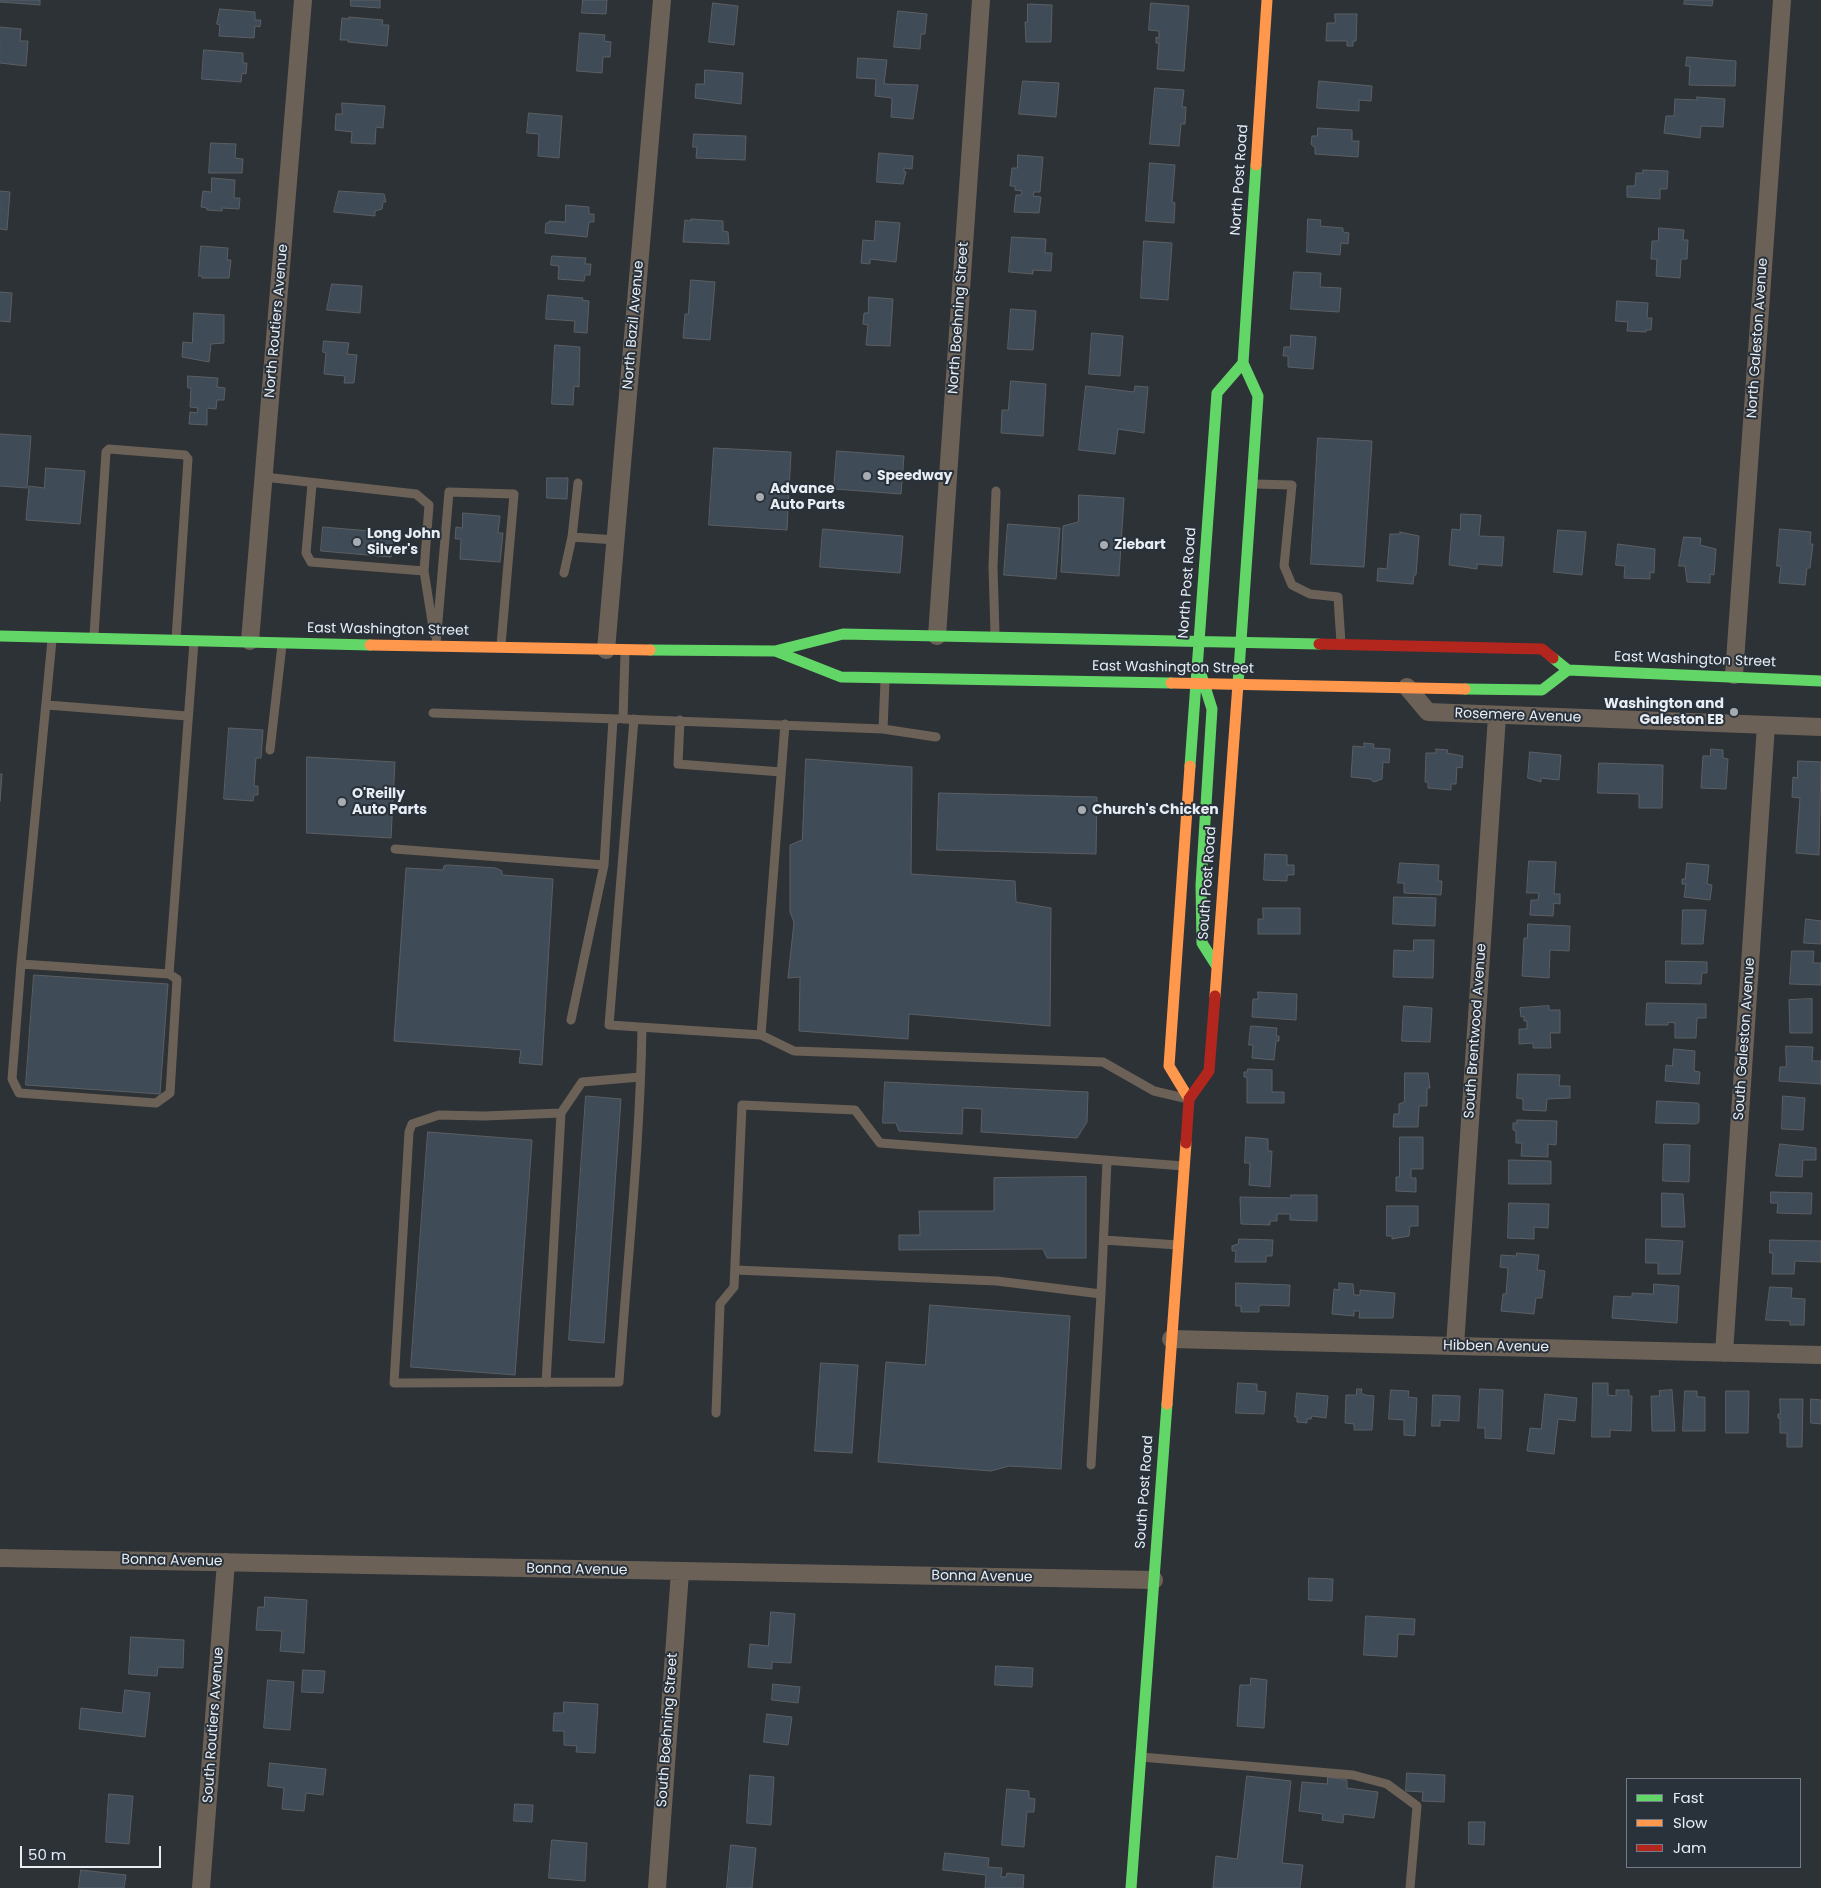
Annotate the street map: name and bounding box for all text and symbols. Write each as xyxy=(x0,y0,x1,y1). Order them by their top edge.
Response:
street label: North Post Road xyxy=(1228,124,1252,236)
street label: North Boehning Street xyxy=(945,241,973,395)
street label: North Routiers Avenue xyxy=(262,243,292,399)
street label: North Galeston Avenue xyxy=(1744,257,1772,419)
street label: North Bazil Avenue xyxy=(620,260,648,390)
place label: Speedway xyxy=(877,468,952,484)
marker: Speedway xyxy=(861,470,873,482)
place label: Advance Auto Parts xyxy=(770,481,845,514)
marker: Advance Auto Parts xyxy=(754,491,766,503)
place label: Long John Silver's xyxy=(367,526,440,558)
street label: North Post Road xyxy=(1176,527,1200,639)
marker: Long John Silver's xyxy=(351,536,363,548)
place label: Ziebart xyxy=(1114,537,1166,553)
marker: Ziebart xyxy=(1098,539,1110,551)
street label: East Washington Street xyxy=(307,620,469,640)
street label: East Washington Street xyxy=(1614,649,1776,671)
street label: East Washington Street xyxy=(1092,658,1254,678)
place label: Washington and Galeston EB xyxy=(1604,696,1724,729)
street label: Rosemere Avenue xyxy=(1454,705,1582,727)
marker: Washington and Galeston EB xyxy=(1728,706,1740,718)
place label: O'Reilly Auto Parts xyxy=(352,786,427,819)
marker: O'Reilly Auto Parts xyxy=(336,796,348,808)
place label: Church's Chicken xyxy=(1092,802,1219,818)
marker: Church's Chicken xyxy=(1076,804,1088,816)
street label: South Post Road xyxy=(1196,826,1220,940)
street label: South Brentwood Avenue xyxy=(1461,943,1491,1119)
street label: South Galeston Avenue xyxy=(1731,957,1759,1121)
street label: Hibben Avenue xyxy=(1443,1338,1549,1356)
street label: South Post Road xyxy=(1133,1435,1157,1549)
street label: Bonna Avenue xyxy=(121,1552,223,1570)
street label: Bonna Avenue xyxy=(526,1561,628,1579)
street label: Bonna Avenue xyxy=(931,1568,1033,1586)
street label: South Routiers Avenue xyxy=(200,1646,228,1804)
street label: South Boehning Street xyxy=(654,1652,682,1808)
legend xyxy=(1626,1778,1801,1868)
text: Fast xyxy=(1673,1787,1704,1808)
text: Slow xyxy=(1673,1812,1707,1833)
scale bar xyxy=(22,1836,164,1868)
text: Jam xyxy=(1673,1837,1707,1858)
text: 50 m xyxy=(28,1844,66,1865)

